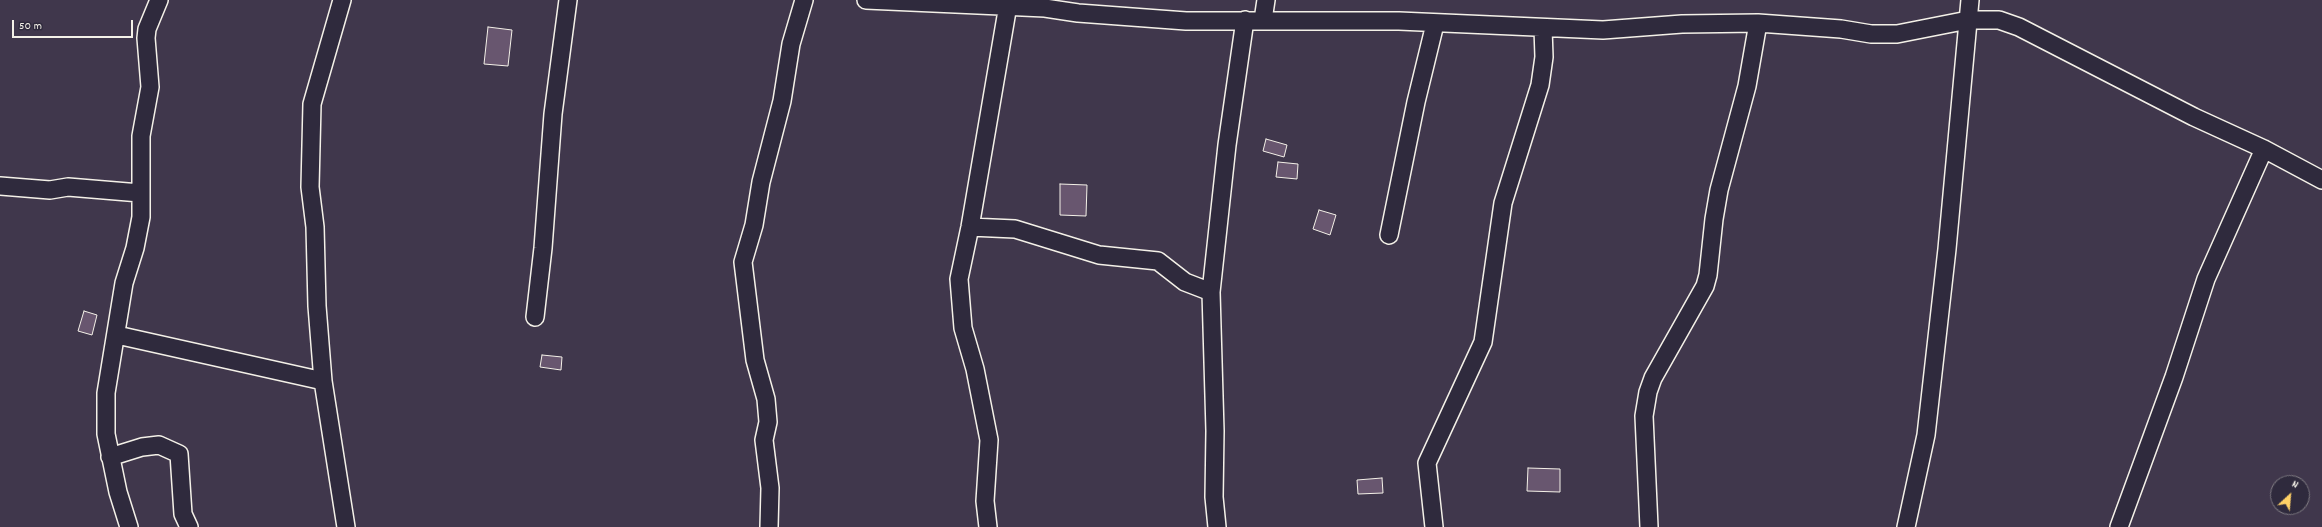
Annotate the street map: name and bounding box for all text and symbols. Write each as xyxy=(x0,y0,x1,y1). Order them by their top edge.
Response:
scale bar xyxy=(14,12,135,38)
text: 50 m xyxy=(19,18,42,35)
north arrow xyxy=(2270,475,2310,515)
text: N xyxy=(2289,477,2301,493)

